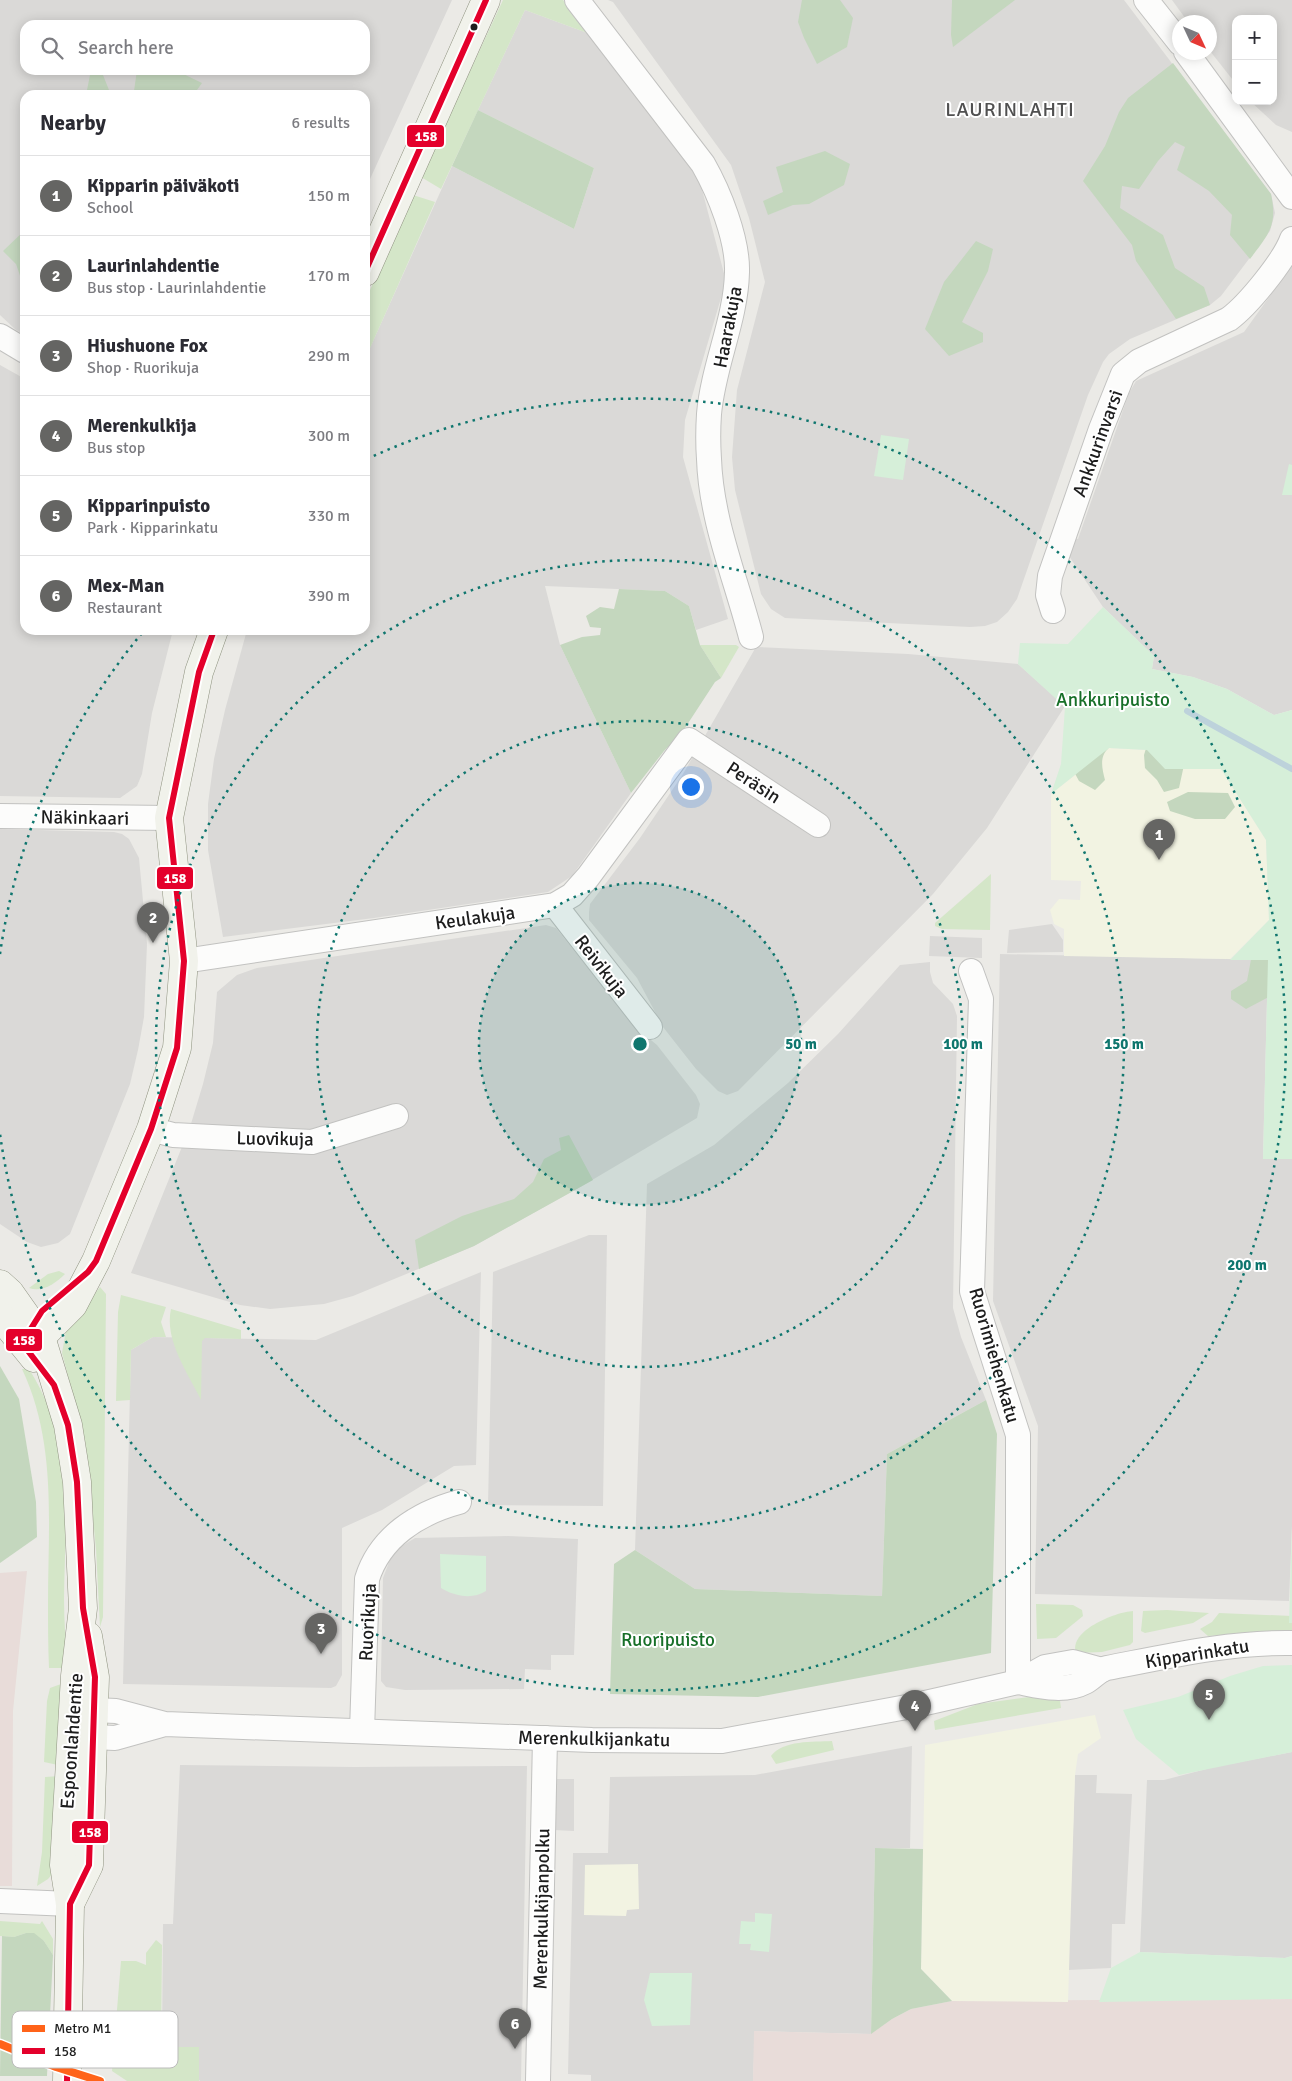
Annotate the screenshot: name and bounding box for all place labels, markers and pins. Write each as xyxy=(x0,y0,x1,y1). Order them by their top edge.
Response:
unlabelled marker xyxy=(469,22,479,32)
pin: 1 xyxy=(1143,819,1175,860)
pin: 2 xyxy=(137,902,169,943)
centre of rings xyxy=(631,1035,649,1053)
pin: 3 xyxy=(305,1613,337,1654)
pin: 5 xyxy=(1193,1679,1225,1720)
pin: 4 xyxy=(899,1690,931,1731)
pin: 6 xyxy=(499,2008,531,2049)

